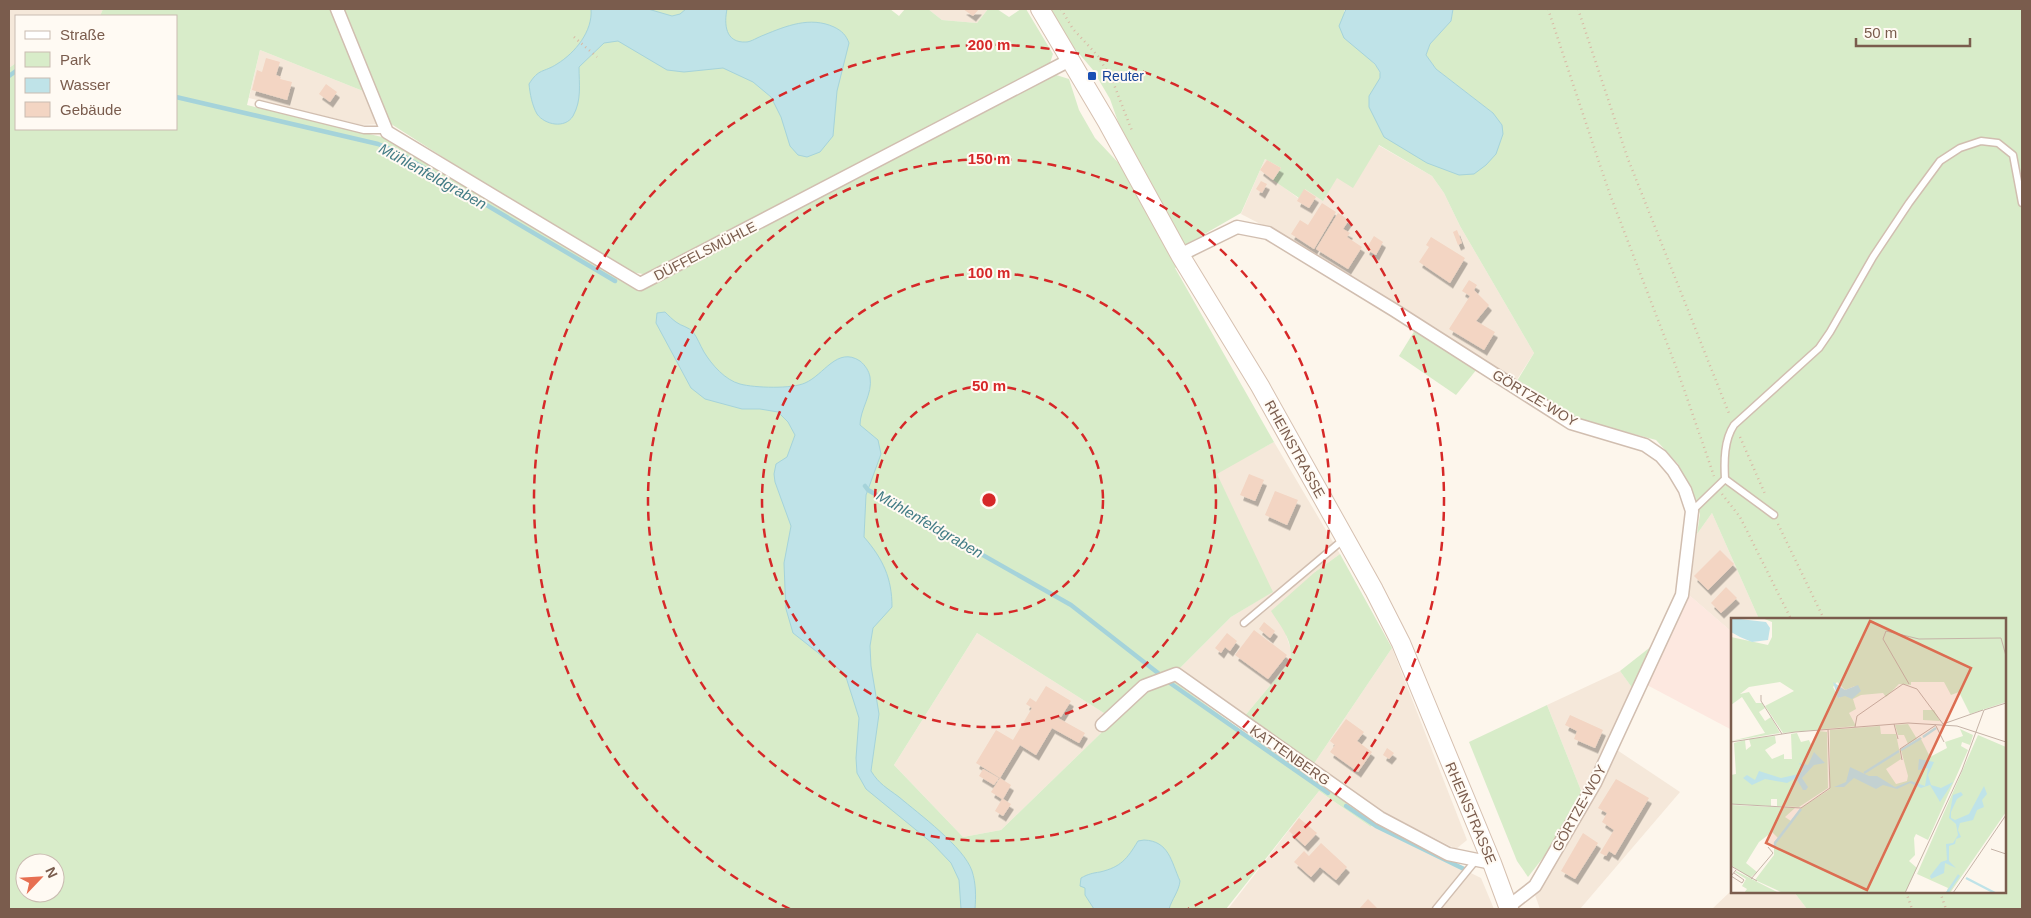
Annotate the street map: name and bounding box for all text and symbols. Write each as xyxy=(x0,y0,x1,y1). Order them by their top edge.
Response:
legend xyxy=(15,15,178,130)
scale bar xyxy=(1856,15,1970,47)
text: 50 m xyxy=(1864,24,1897,41)
text: Straße xyxy=(60,26,105,43)
text: 200 m xyxy=(968,36,1010,53)
text: Park xyxy=(60,51,91,68)
place label: Reuter xyxy=(1102,68,1144,84)
marker: Reuter xyxy=(1086,70,1098,82)
text: Wasser xyxy=(60,76,110,93)
text: Gebäude xyxy=(60,101,122,118)
water label: Mühlenfeldgraben xyxy=(376,139,490,213)
text: 150 m xyxy=(968,150,1010,167)
street label: DÜFFELSMÜHLE xyxy=(651,217,759,284)
text: 100 m xyxy=(968,264,1010,281)
street label: GÖRTZE-WOY xyxy=(1490,366,1581,430)
text: 50 m xyxy=(972,377,1006,394)
street label: RHEINSTRASSE xyxy=(1262,397,1328,501)
water label: Mühlenfeldgraben xyxy=(874,487,986,561)
centre of rings xyxy=(980,491,998,509)
inset map xyxy=(1731,618,2006,893)
street label: KATTENBERG xyxy=(1247,722,1333,788)
street label: RHEINSTRASSE xyxy=(1442,760,1500,866)
street label: GÖRTZE-WOY xyxy=(1548,761,1610,854)
north arrow xyxy=(15,853,65,903)
text: N xyxy=(42,865,61,880)

